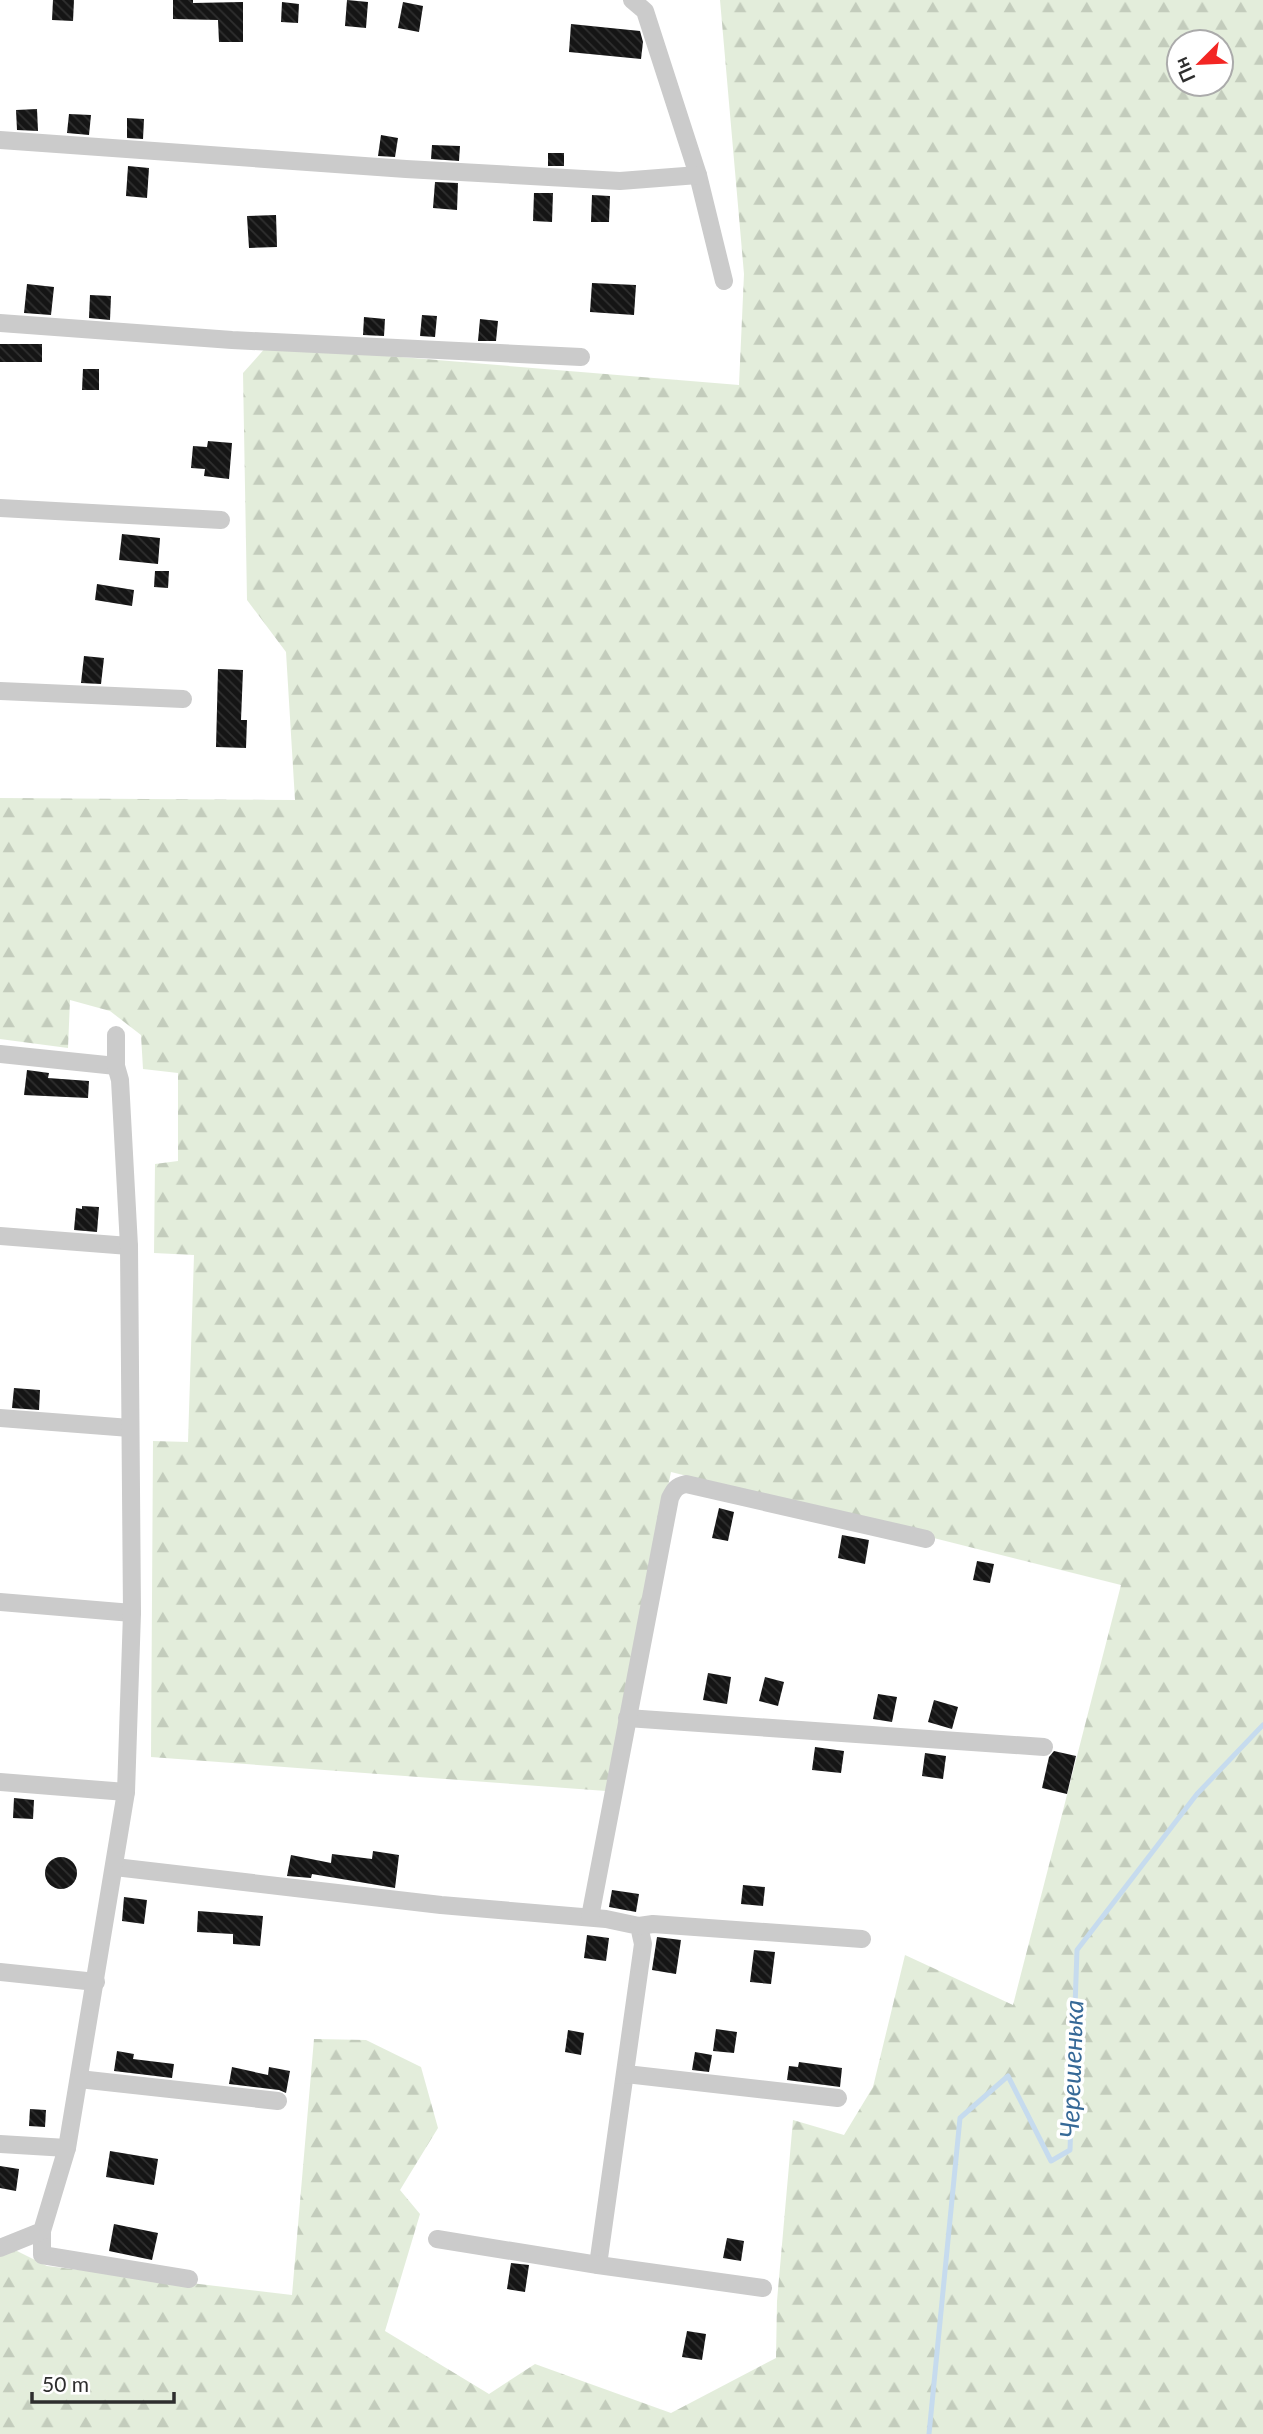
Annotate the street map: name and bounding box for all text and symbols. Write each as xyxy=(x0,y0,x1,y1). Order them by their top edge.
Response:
north arrow xyxy=(1165,28,1235,98)
text: Пн xyxy=(1168,54,1200,86)
water label: Черешенька xyxy=(1053,1999,1089,2139)
scale bar xyxy=(32,2360,173,2404)
text: 50 m xyxy=(42,2371,89,2396)

